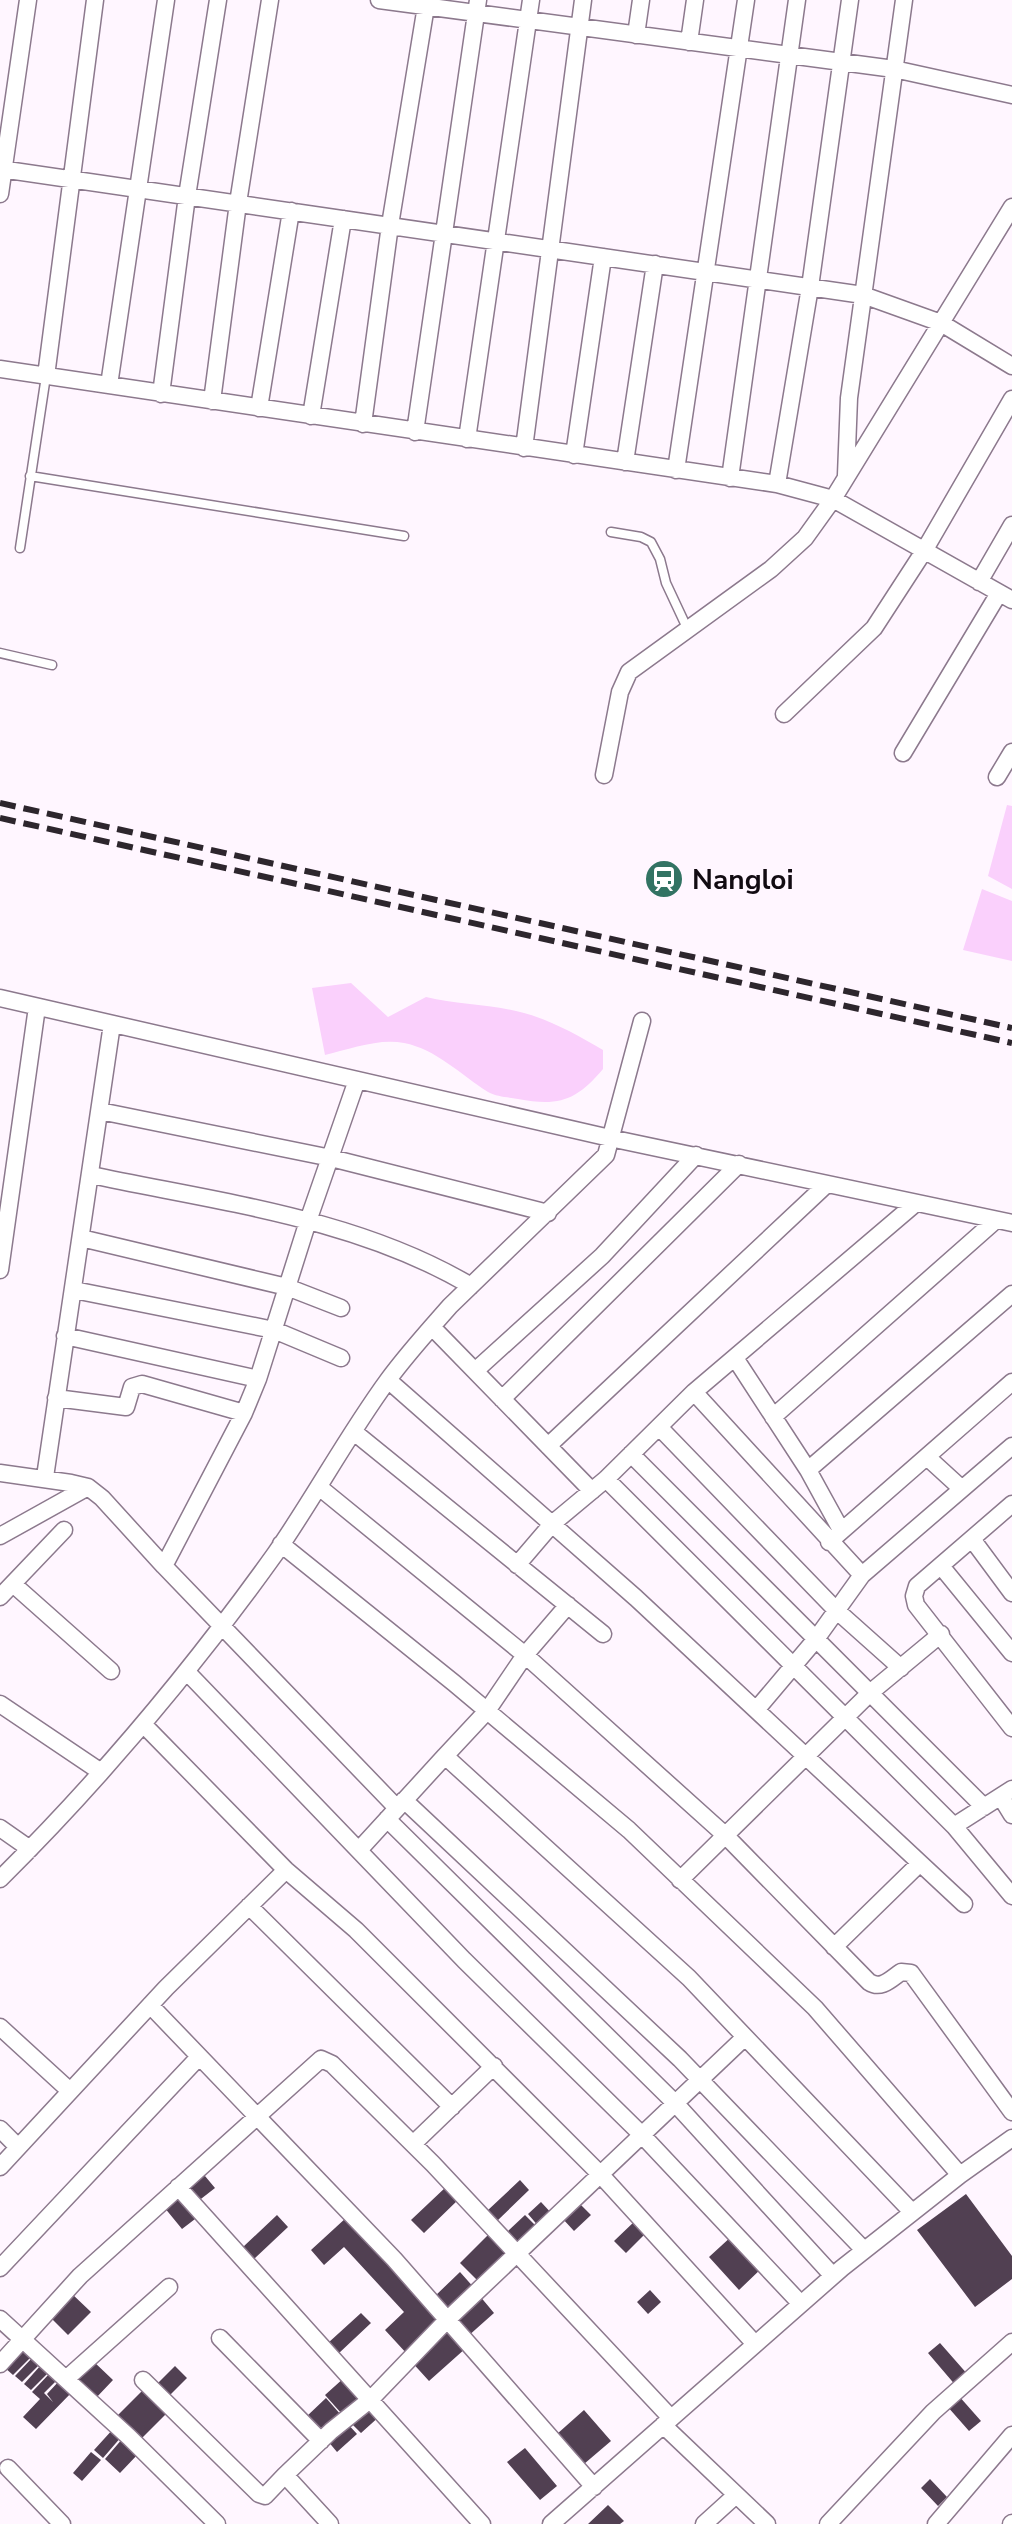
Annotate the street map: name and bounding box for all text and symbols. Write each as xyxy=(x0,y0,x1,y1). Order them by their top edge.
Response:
station icon: Nangloi xyxy=(643,858,685,900)
place label: Nangloi xyxy=(692,861,794,899)

